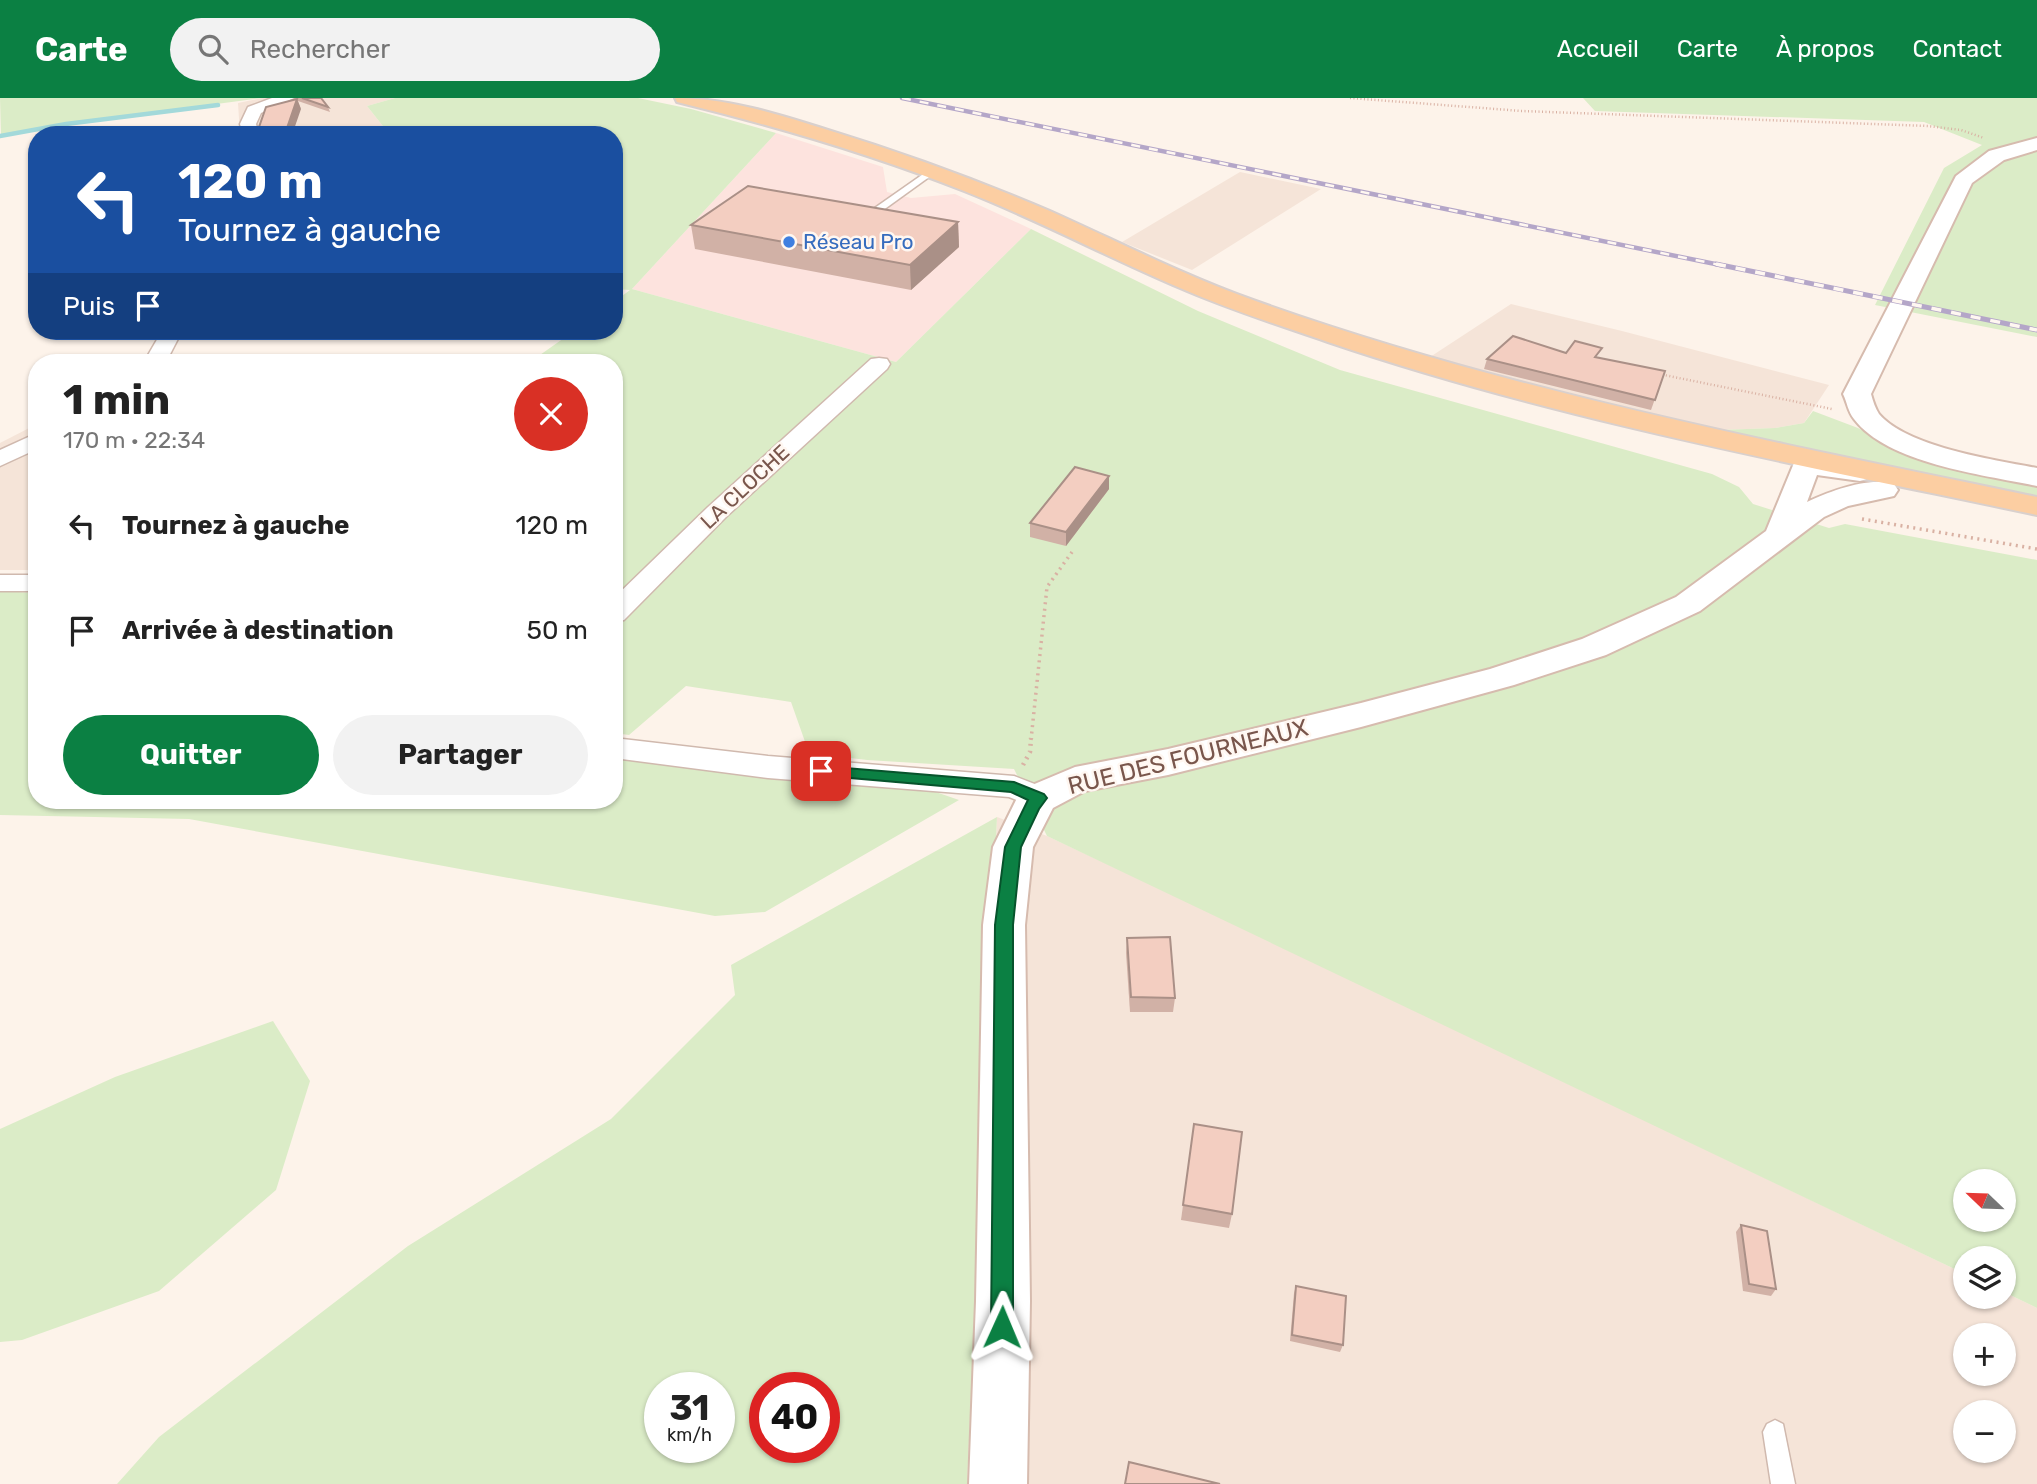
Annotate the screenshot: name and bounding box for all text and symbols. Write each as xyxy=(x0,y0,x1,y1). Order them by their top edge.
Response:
search box xyxy=(170,18,660,81)
text: Carte xyxy=(35,30,128,69)
icon: search xyxy=(194,30,232,68)
text: Rechercher xyxy=(250,34,390,65)
text: Accueil xyxy=(1557,35,1639,63)
text: Carte xyxy=(1677,35,1738,63)
text: À propos xyxy=(1776,35,1875,63)
text: Contact xyxy=(1913,35,2002,63)
text: 120 m xyxy=(178,152,323,210)
icon: left xyxy=(63,154,154,245)
text: Tournez à gauche xyxy=(178,211,441,249)
place label: Réseau Pro xyxy=(803,229,914,254)
marker: Réseau Pro xyxy=(781,234,797,250)
icon: arrive xyxy=(129,287,167,325)
text: Puis xyxy=(63,291,115,322)
text: 1 min xyxy=(63,375,170,425)
button: close xyxy=(514,377,588,451)
text: 170 m · 22:34 xyxy=(63,426,205,454)
street label: LA CLOCHE xyxy=(695,439,794,534)
icon: left xyxy=(63,507,101,545)
text: Tournez à gauche xyxy=(122,510,350,541)
text: 120 m xyxy=(516,510,588,541)
icon: arrive xyxy=(63,612,101,650)
text: Arrivée à destination xyxy=(122,615,394,646)
text: 50 m xyxy=(527,615,588,646)
street label: RUE DES FOURNEAUX xyxy=(1065,714,1311,800)
button: Quitter xyxy=(63,715,319,795)
button: Partager xyxy=(333,715,588,795)
pin xyxy=(791,741,851,801)
icon: arrive xyxy=(802,752,840,790)
north arrow xyxy=(1953,1169,2016,1232)
map controls xyxy=(1953,1169,2016,1463)
button: layers xyxy=(1953,1246,2016,1309)
position arrow xyxy=(965,1290,1039,1364)
button: + xyxy=(1953,1323,2016,1386)
speed limit sign: 40 xyxy=(749,1372,840,1463)
text: 31 xyxy=(670,1387,709,1429)
button: − xyxy=(1953,1400,2016,1463)
text: km/h xyxy=(667,1424,712,1446)

